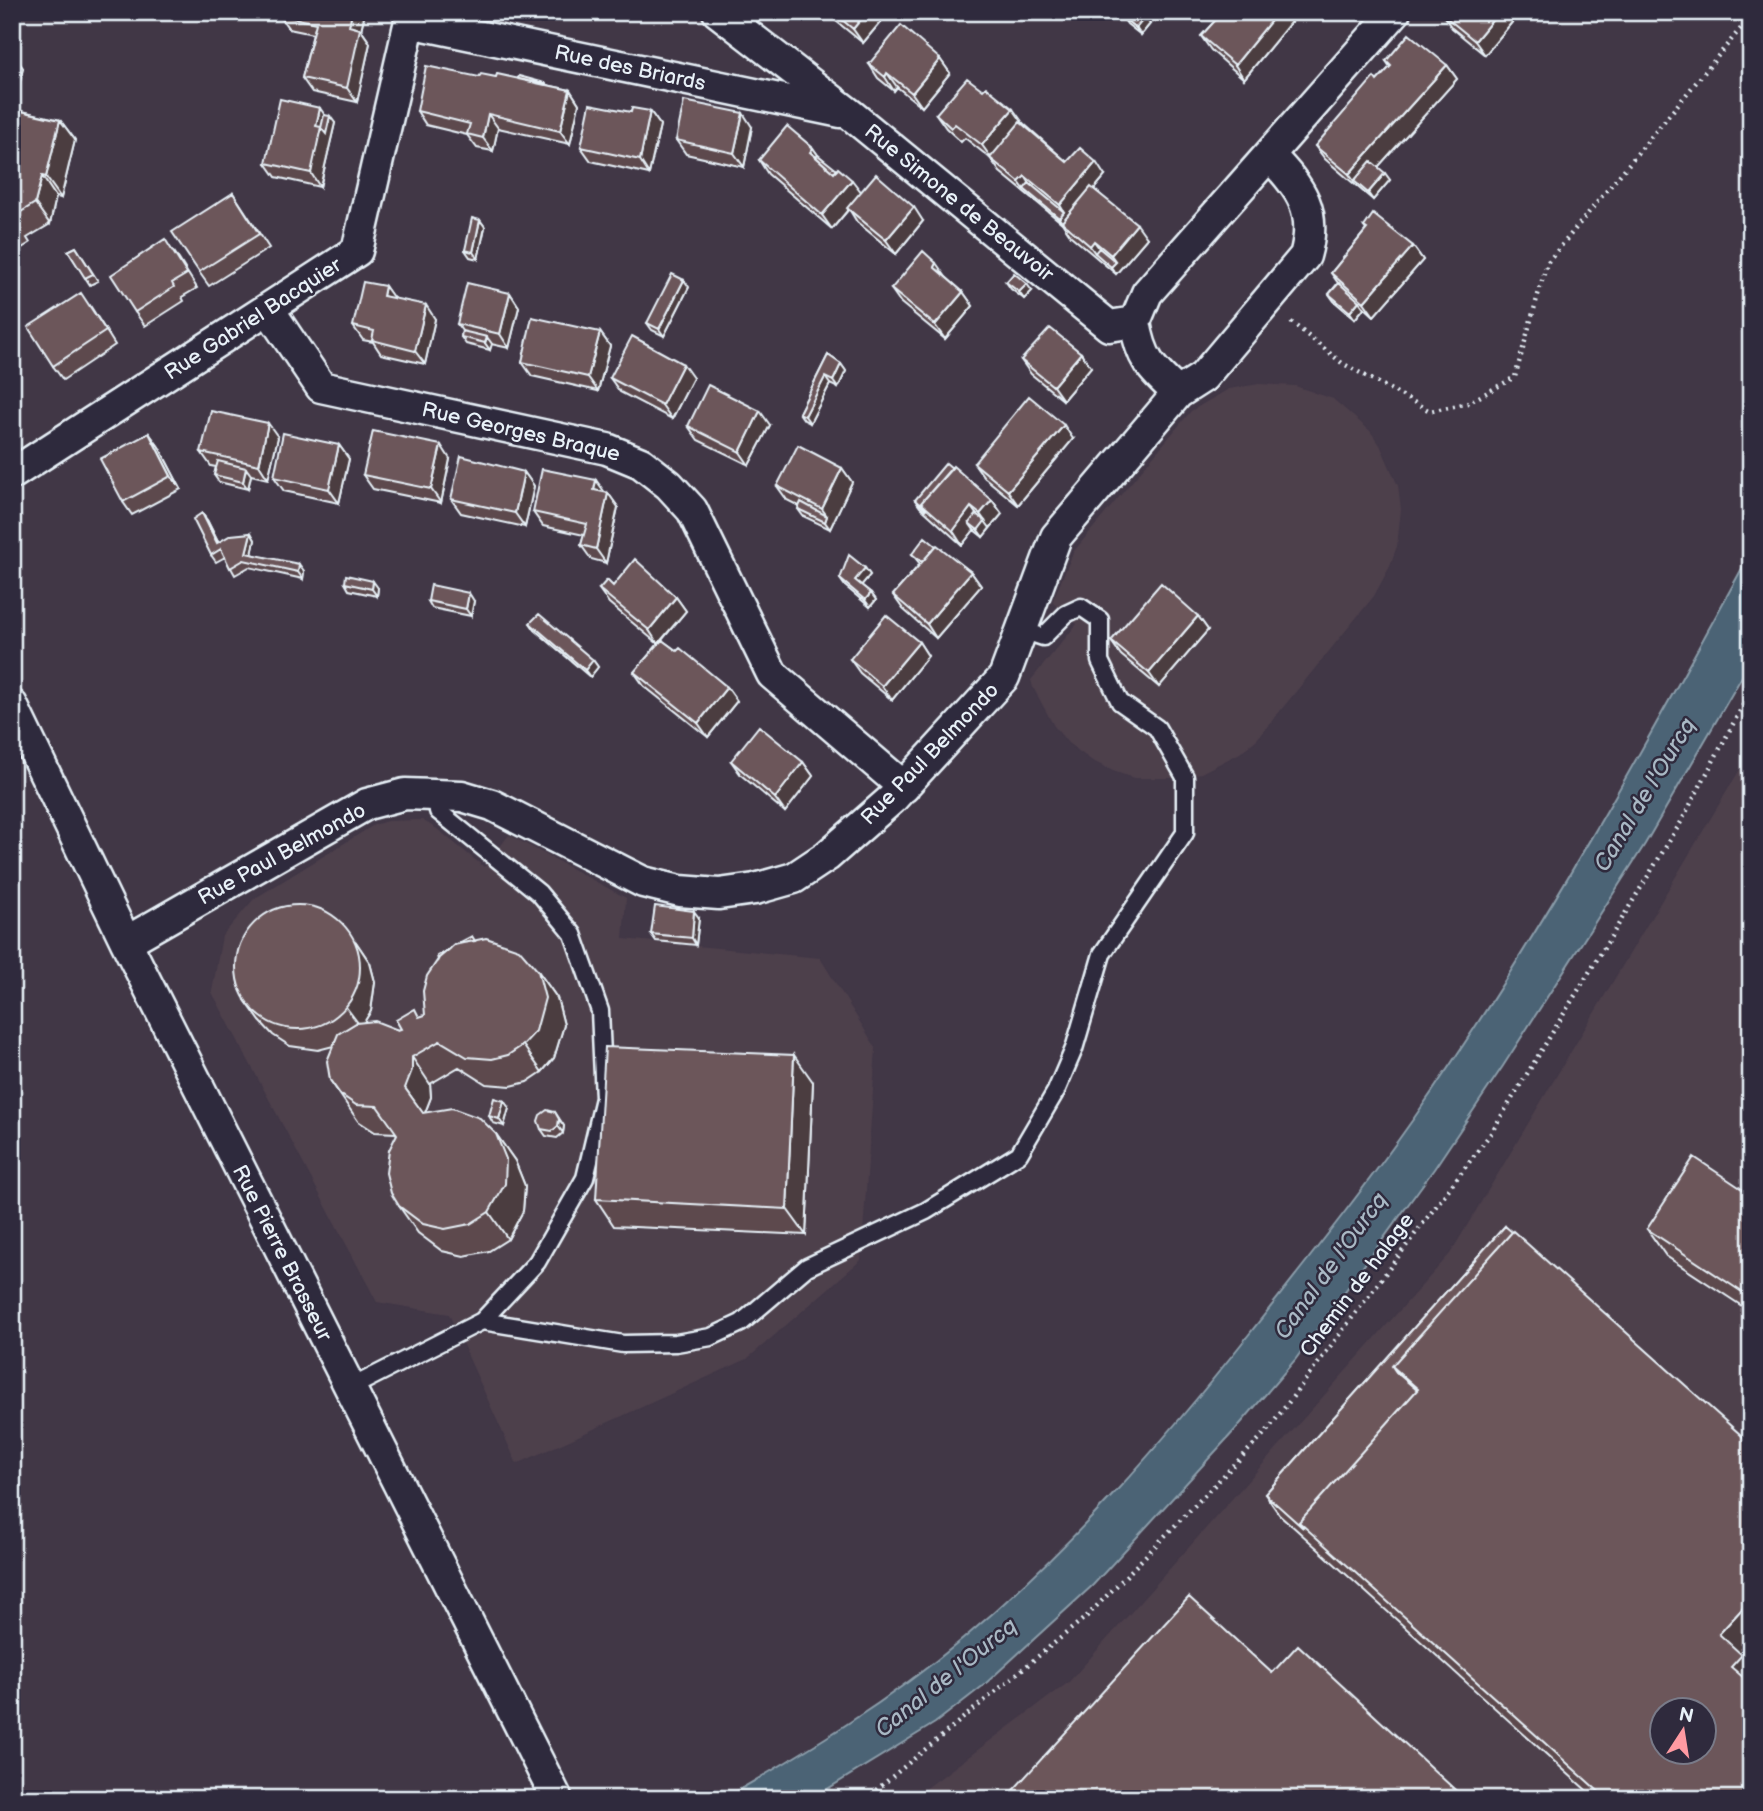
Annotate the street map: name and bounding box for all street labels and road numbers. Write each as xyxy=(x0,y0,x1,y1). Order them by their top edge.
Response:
street label: Rue des Briards xyxy=(552,40,708,96)
street label: Rue Simone de Beauvoir xyxy=(859,119,1059,287)
street label: Rue Gabriel Bacquier xyxy=(160,252,346,386)
street label: Rue Georges Braque xyxy=(419,397,623,467)
street label: Rue Paul Belmondo xyxy=(856,678,1004,830)
street label: Rue Paul Belmondo xyxy=(194,798,370,910)
street label: Rue Pierre Brasseur xyxy=(227,1161,337,1346)
street label: Chemin de halage xyxy=(1295,1208,1419,1362)

